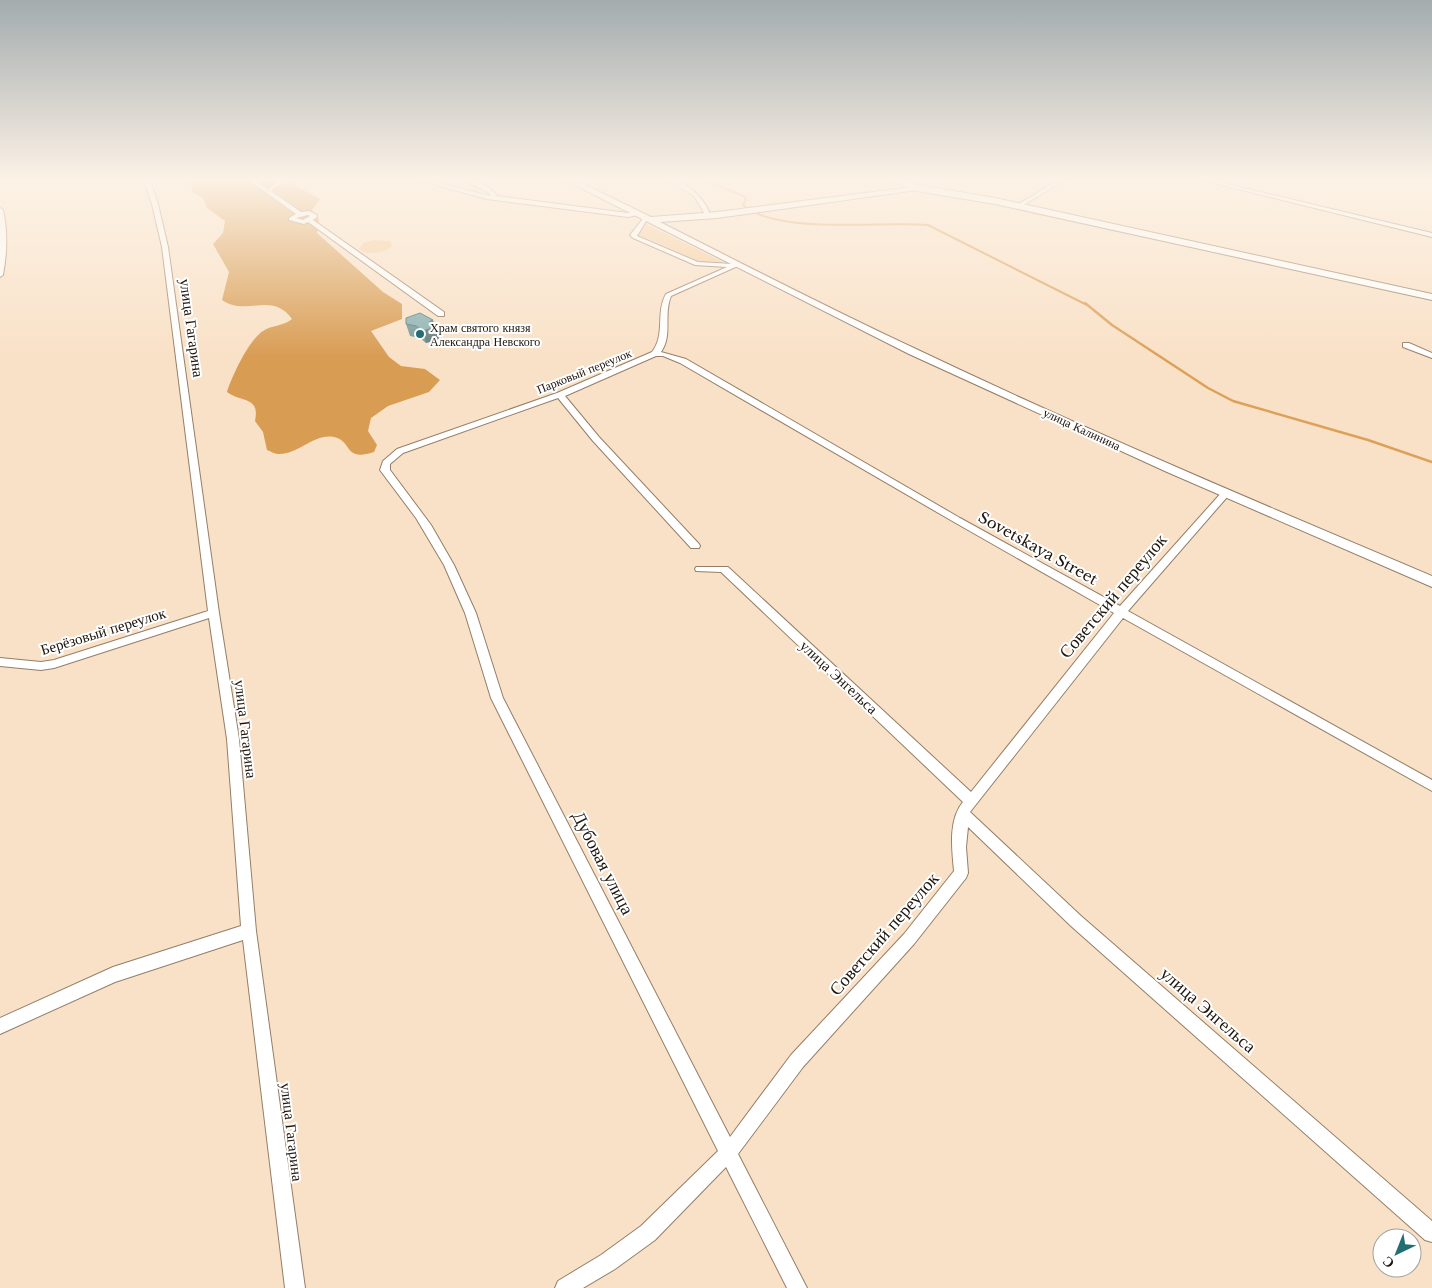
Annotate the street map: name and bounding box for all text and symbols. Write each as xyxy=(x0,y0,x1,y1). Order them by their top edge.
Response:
street label: улица Гагарина xyxy=(176,277,208,379)
place label: Храм святого князя Александра Невского xyxy=(430,320,540,349)
marker: Храм святого князя Александра Невского xyxy=(414,328,426,340)
street label: Парковый переулок xyxy=(534,345,634,397)
street label: улица Калинина xyxy=(1041,405,1124,454)
street label: Sovetskaya Street xyxy=(975,507,1101,589)
street label: Советский переулок xyxy=(1055,529,1172,663)
street label: Берёзовый переулок xyxy=(38,603,169,659)
street label: улица Энгельса xyxy=(796,636,882,718)
street label: улица Гагарина xyxy=(231,679,262,780)
street label: Дубовая улица xyxy=(567,808,639,918)
street label: Советский переулок xyxy=(825,868,944,1000)
street label: улица Энгельса xyxy=(1156,962,1260,1058)
street label: улица Гагарина xyxy=(277,1082,308,1183)
north arrow xyxy=(1372,1228,1422,1278)
text: С xyxy=(1378,1252,1398,1273)

